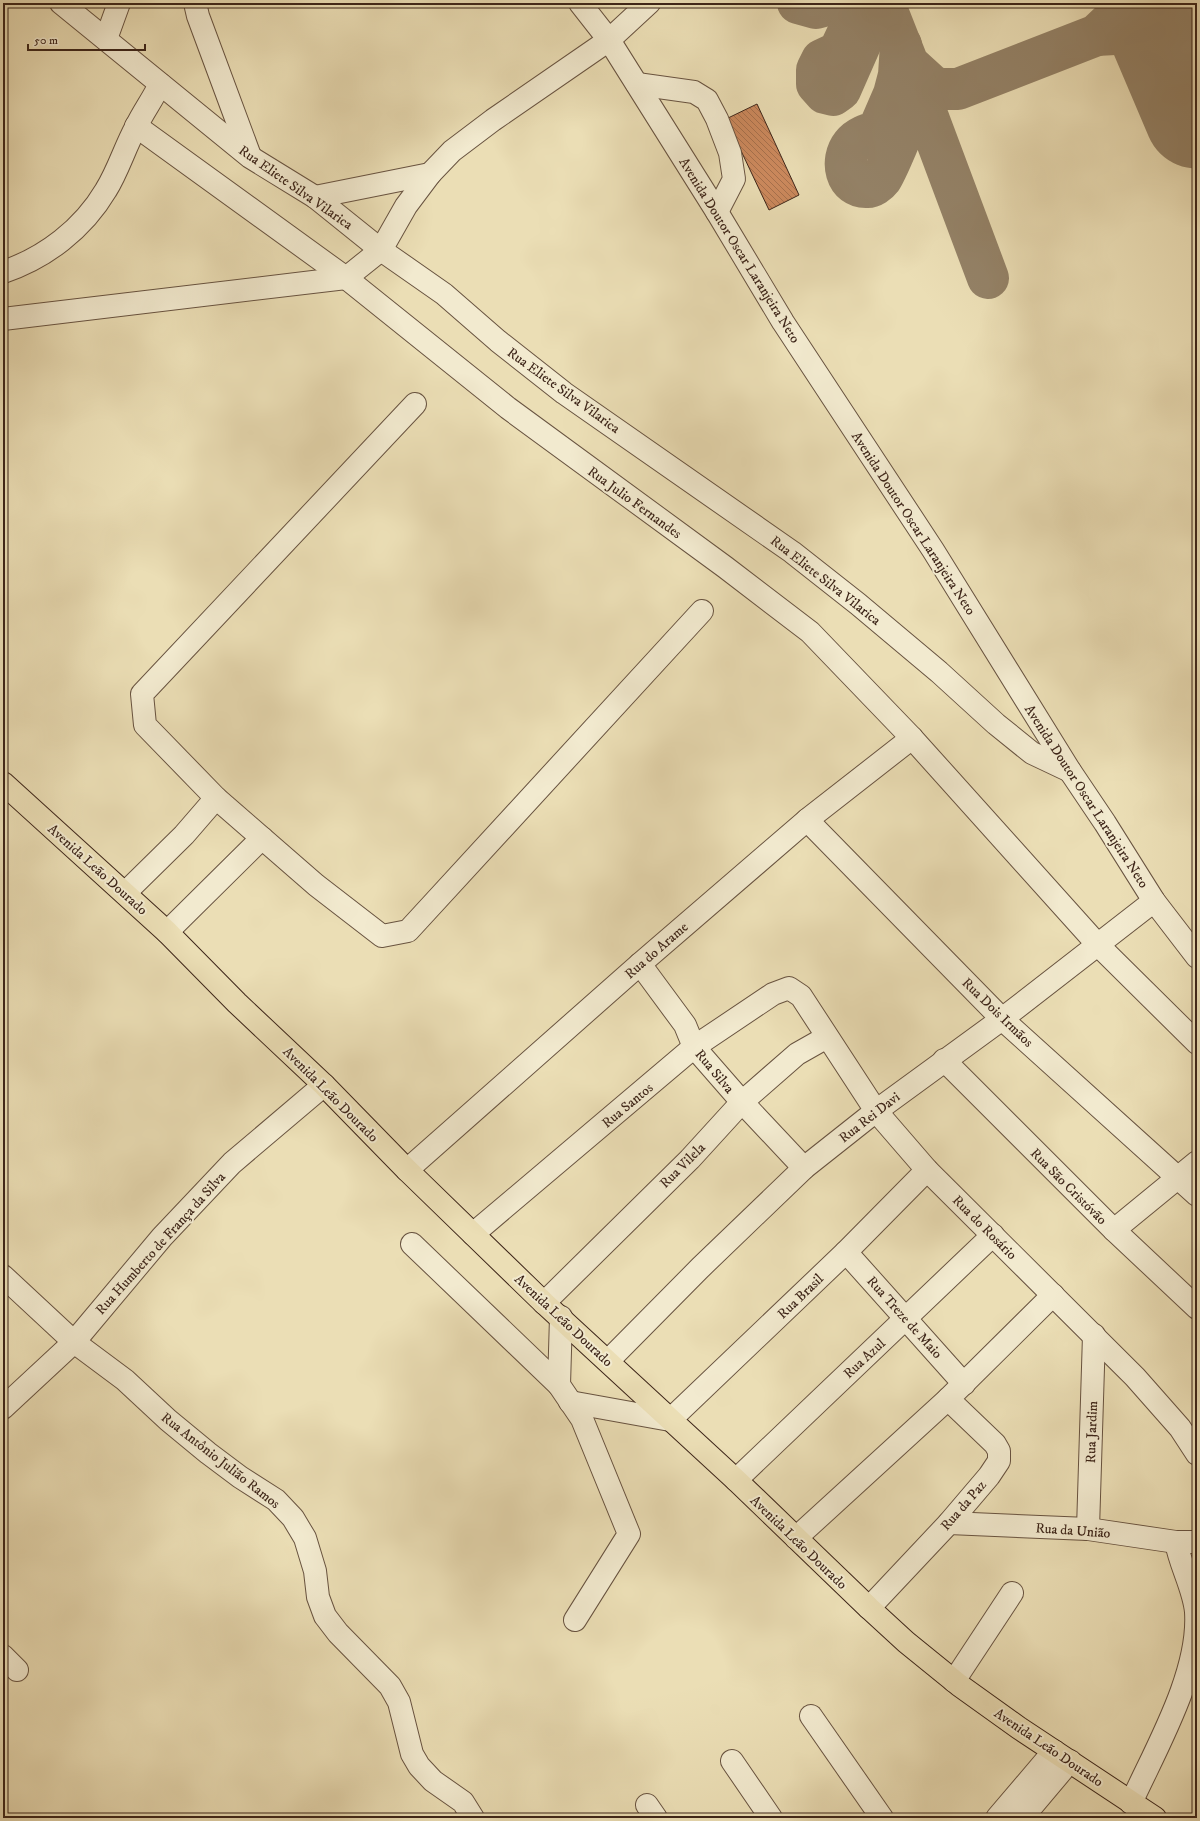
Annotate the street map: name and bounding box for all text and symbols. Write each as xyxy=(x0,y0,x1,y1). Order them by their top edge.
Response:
scale bar xyxy=(28,26,145,52)
text: 50 m xyxy=(34,33,58,48)
street label: Rua Eliete Silva Vilarica xyxy=(235,142,356,234)
street label: Avenida Doutor Oscar Laranjeira Neto xyxy=(674,154,804,347)
street label: Rua Eliete Silva Vilarica xyxy=(503,344,623,438)
street label: Avenida Doutor Oscar Laranjeira Neto xyxy=(847,428,979,619)
street label: Rua Julio Fernandes xyxy=(584,463,685,543)
street label: Rua Eliete Silva Vilarica xyxy=(767,532,884,630)
street label: Avenida Doutor Oscar Laranjeira Neto xyxy=(1020,701,1152,892)
street label: Avenida Leão Dourado xyxy=(44,820,151,919)
street label: Rua do Arame xyxy=(621,918,692,983)
street label: Rua Dois Irmãos xyxy=(958,974,1037,1052)
street label: Avenida Leão Dourado xyxy=(279,1043,382,1146)
street label: Rua Silva xyxy=(691,1046,738,1097)
street label: Rua Santos xyxy=(598,1079,657,1132)
street label: Rua Rei Davi xyxy=(835,1088,904,1147)
street label: Rua Vilela xyxy=(656,1139,709,1192)
street label: Rua São Cristóvão xyxy=(1026,1145,1111,1229)
street label: Rua Humberto de França da Silva xyxy=(92,1169,230,1319)
street label: Rua do Rosário xyxy=(948,1192,1021,1264)
street label: Avenida Leão Dourado xyxy=(510,1270,616,1371)
street label: Rua Brasil xyxy=(774,1270,828,1323)
street label: Rua Treze de Maio xyxy=(862,1273,946,1363)
street label: Rua Azul xyxy=(840,1334,890,1383)
street label: Rua Jardim xyxy=(1082,1400,1102,1464)
street label: Rua Antônio Julião Ramos xyxy=(157,1409,284,1513)
street label: Rua da Paz xyxy=(937,1477,991,1535)
street label: Avenida Leão Dourado xyxy=(746,1492,851,1594)
street label: Rua da União xyxy=(1035,1519,1111,1543)
street label: Avenida Leão Dourado xyxy=(990,1705,1107,1791)

